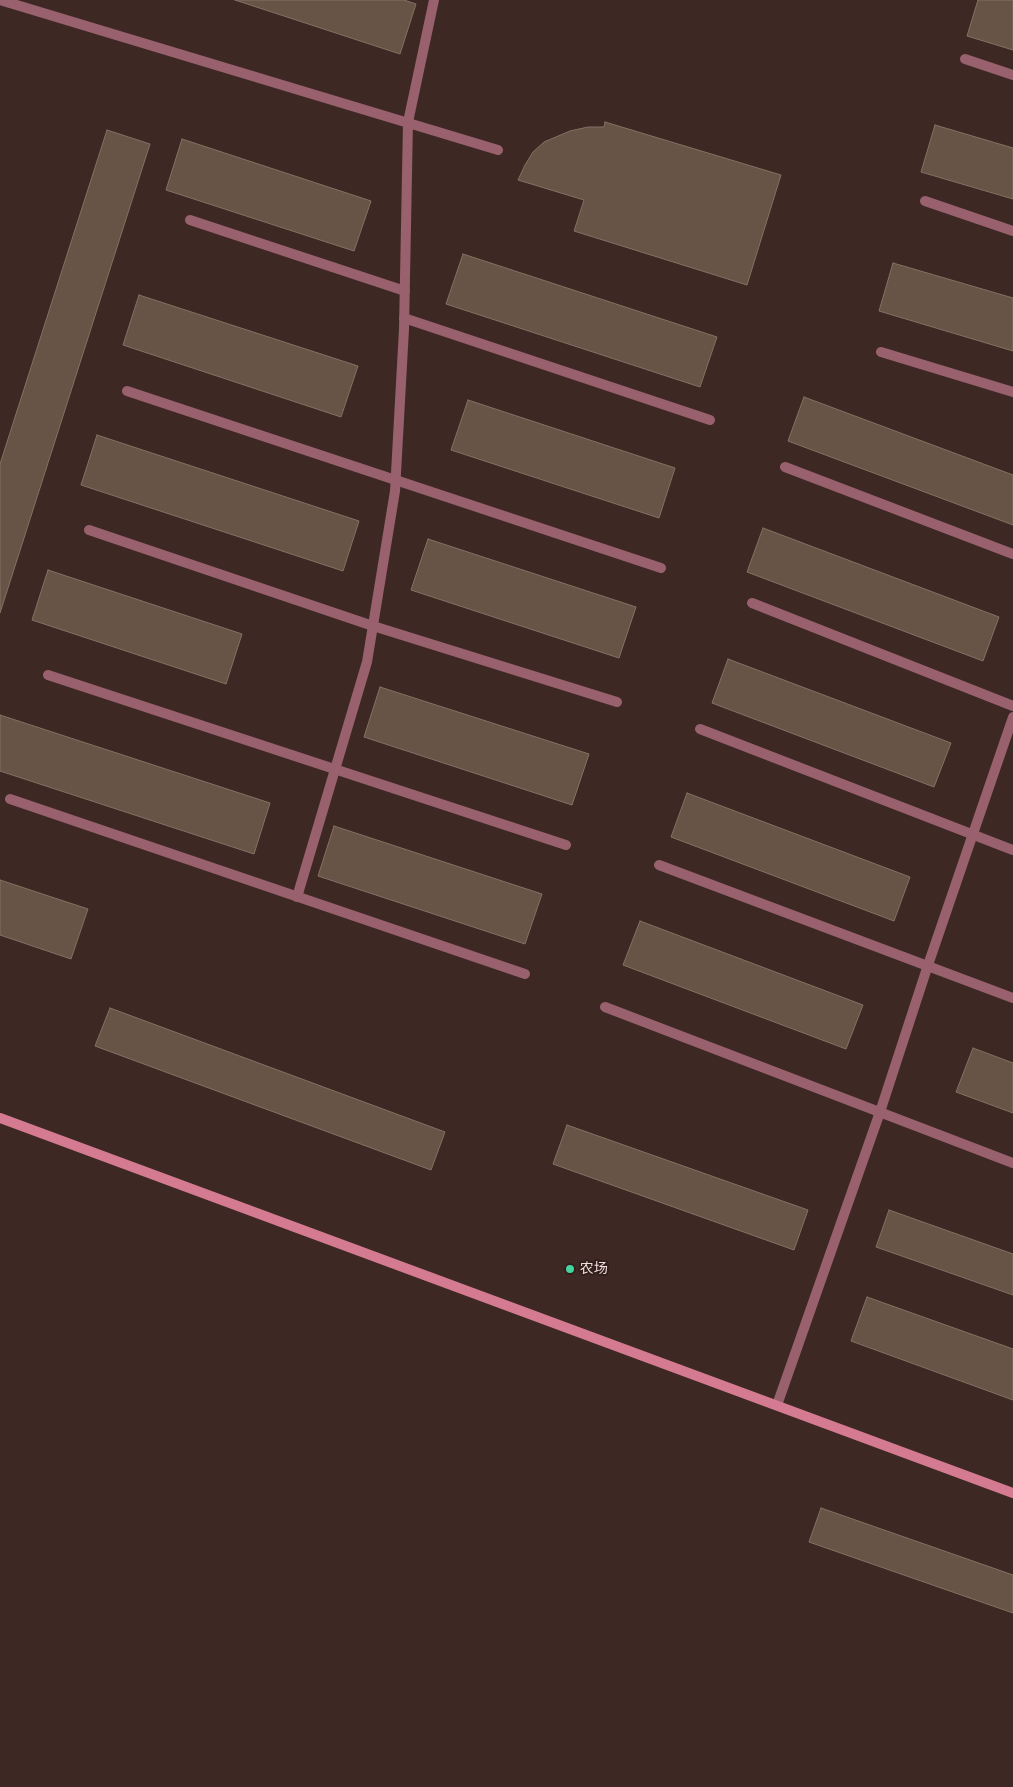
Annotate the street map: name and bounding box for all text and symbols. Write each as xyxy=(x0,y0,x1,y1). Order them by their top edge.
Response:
place label: 农场 xyxy=(580,1261,608,1277)
marker: 农场 xyxy=(564,1263,576,1275)

